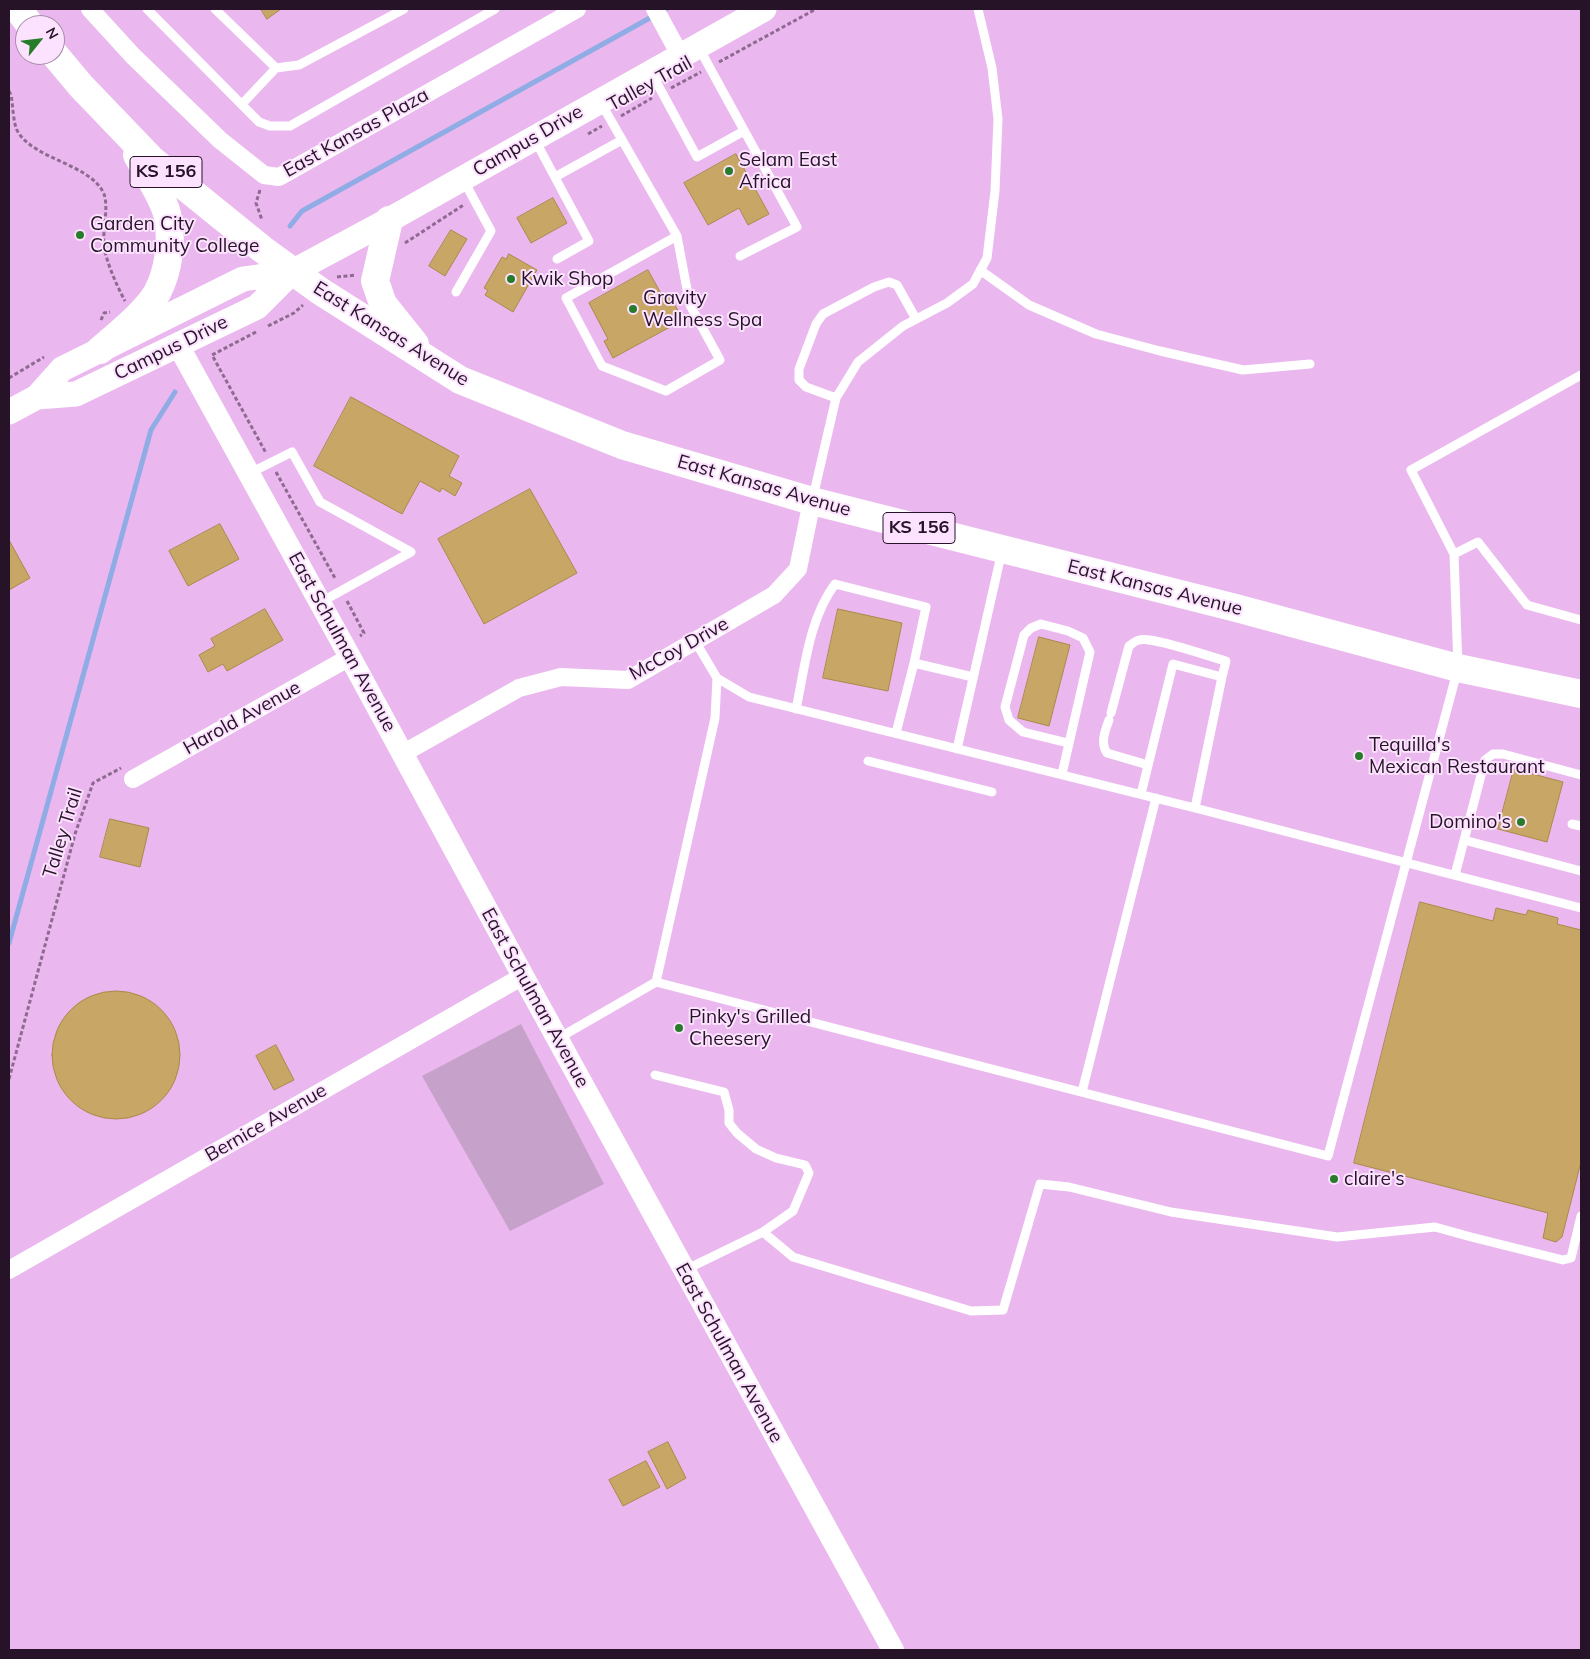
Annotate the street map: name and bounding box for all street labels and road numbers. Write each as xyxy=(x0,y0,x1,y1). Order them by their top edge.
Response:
street label: Talley Trail xyxy=(604,51,696,117)
street label: East Kansas Plaza xyxy=(279,84,433,182)
street label: Campus Drive xyxy=(469,100,587,182)
road number: KS 156 xyxy=(130,156,202,188)
street label: East Kansas Avenue xyxy=(309,277,473,391)
street label: Campus Drive xyxy=(111,311,231,385)
street label: East Kansas Avenue xyxy=(675,450,853,522)
road number: KS 156 xyxy=(883,512,955,544)
street label: East Schulman Avenue xyxy=(283,548,401,736)
street label: East Kansas Avenue xyxy=(1065,555,1245,621)
street label: McCoy Drive xyxy=(626,612,732,686)
street label: Harold Avenue xyxy=(179,676,305,760)
street label: Talley Trail xyxy=(39,785,87,881)
street label: East Schulman Avenue xyxy=(476,904,594,1092)
street label: Bernice Avenue xyxy=(201,1079,331,1167)
street label: East Schulman Avenue xyxy=(670,1259,788,1447)

